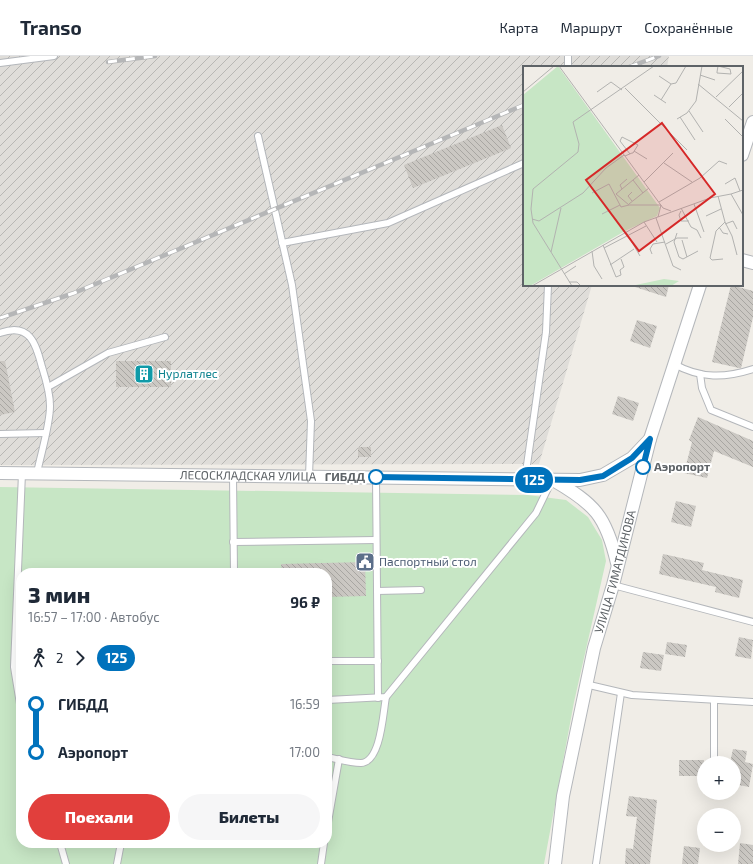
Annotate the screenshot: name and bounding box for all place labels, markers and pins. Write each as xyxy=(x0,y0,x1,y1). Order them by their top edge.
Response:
building icon: Нурлатлес xyxy=(133,363,155,385)
place label: Нурлатлес xyxy=(158,366,218,381)
marker: Аэропорт xyxy=(635,459,651,475)
place label: Аэропорт xyxy=(654,459,710,473)
place label: ГИБДД xyxy=(325,469,365,483)
marker: ГИБДД xyxy=(368,469,384,485)
public building icon: Паспортный стол xyxy=(354,551,376,573)
place label: Паспортный стол xyxy=(379,554,477,568)

